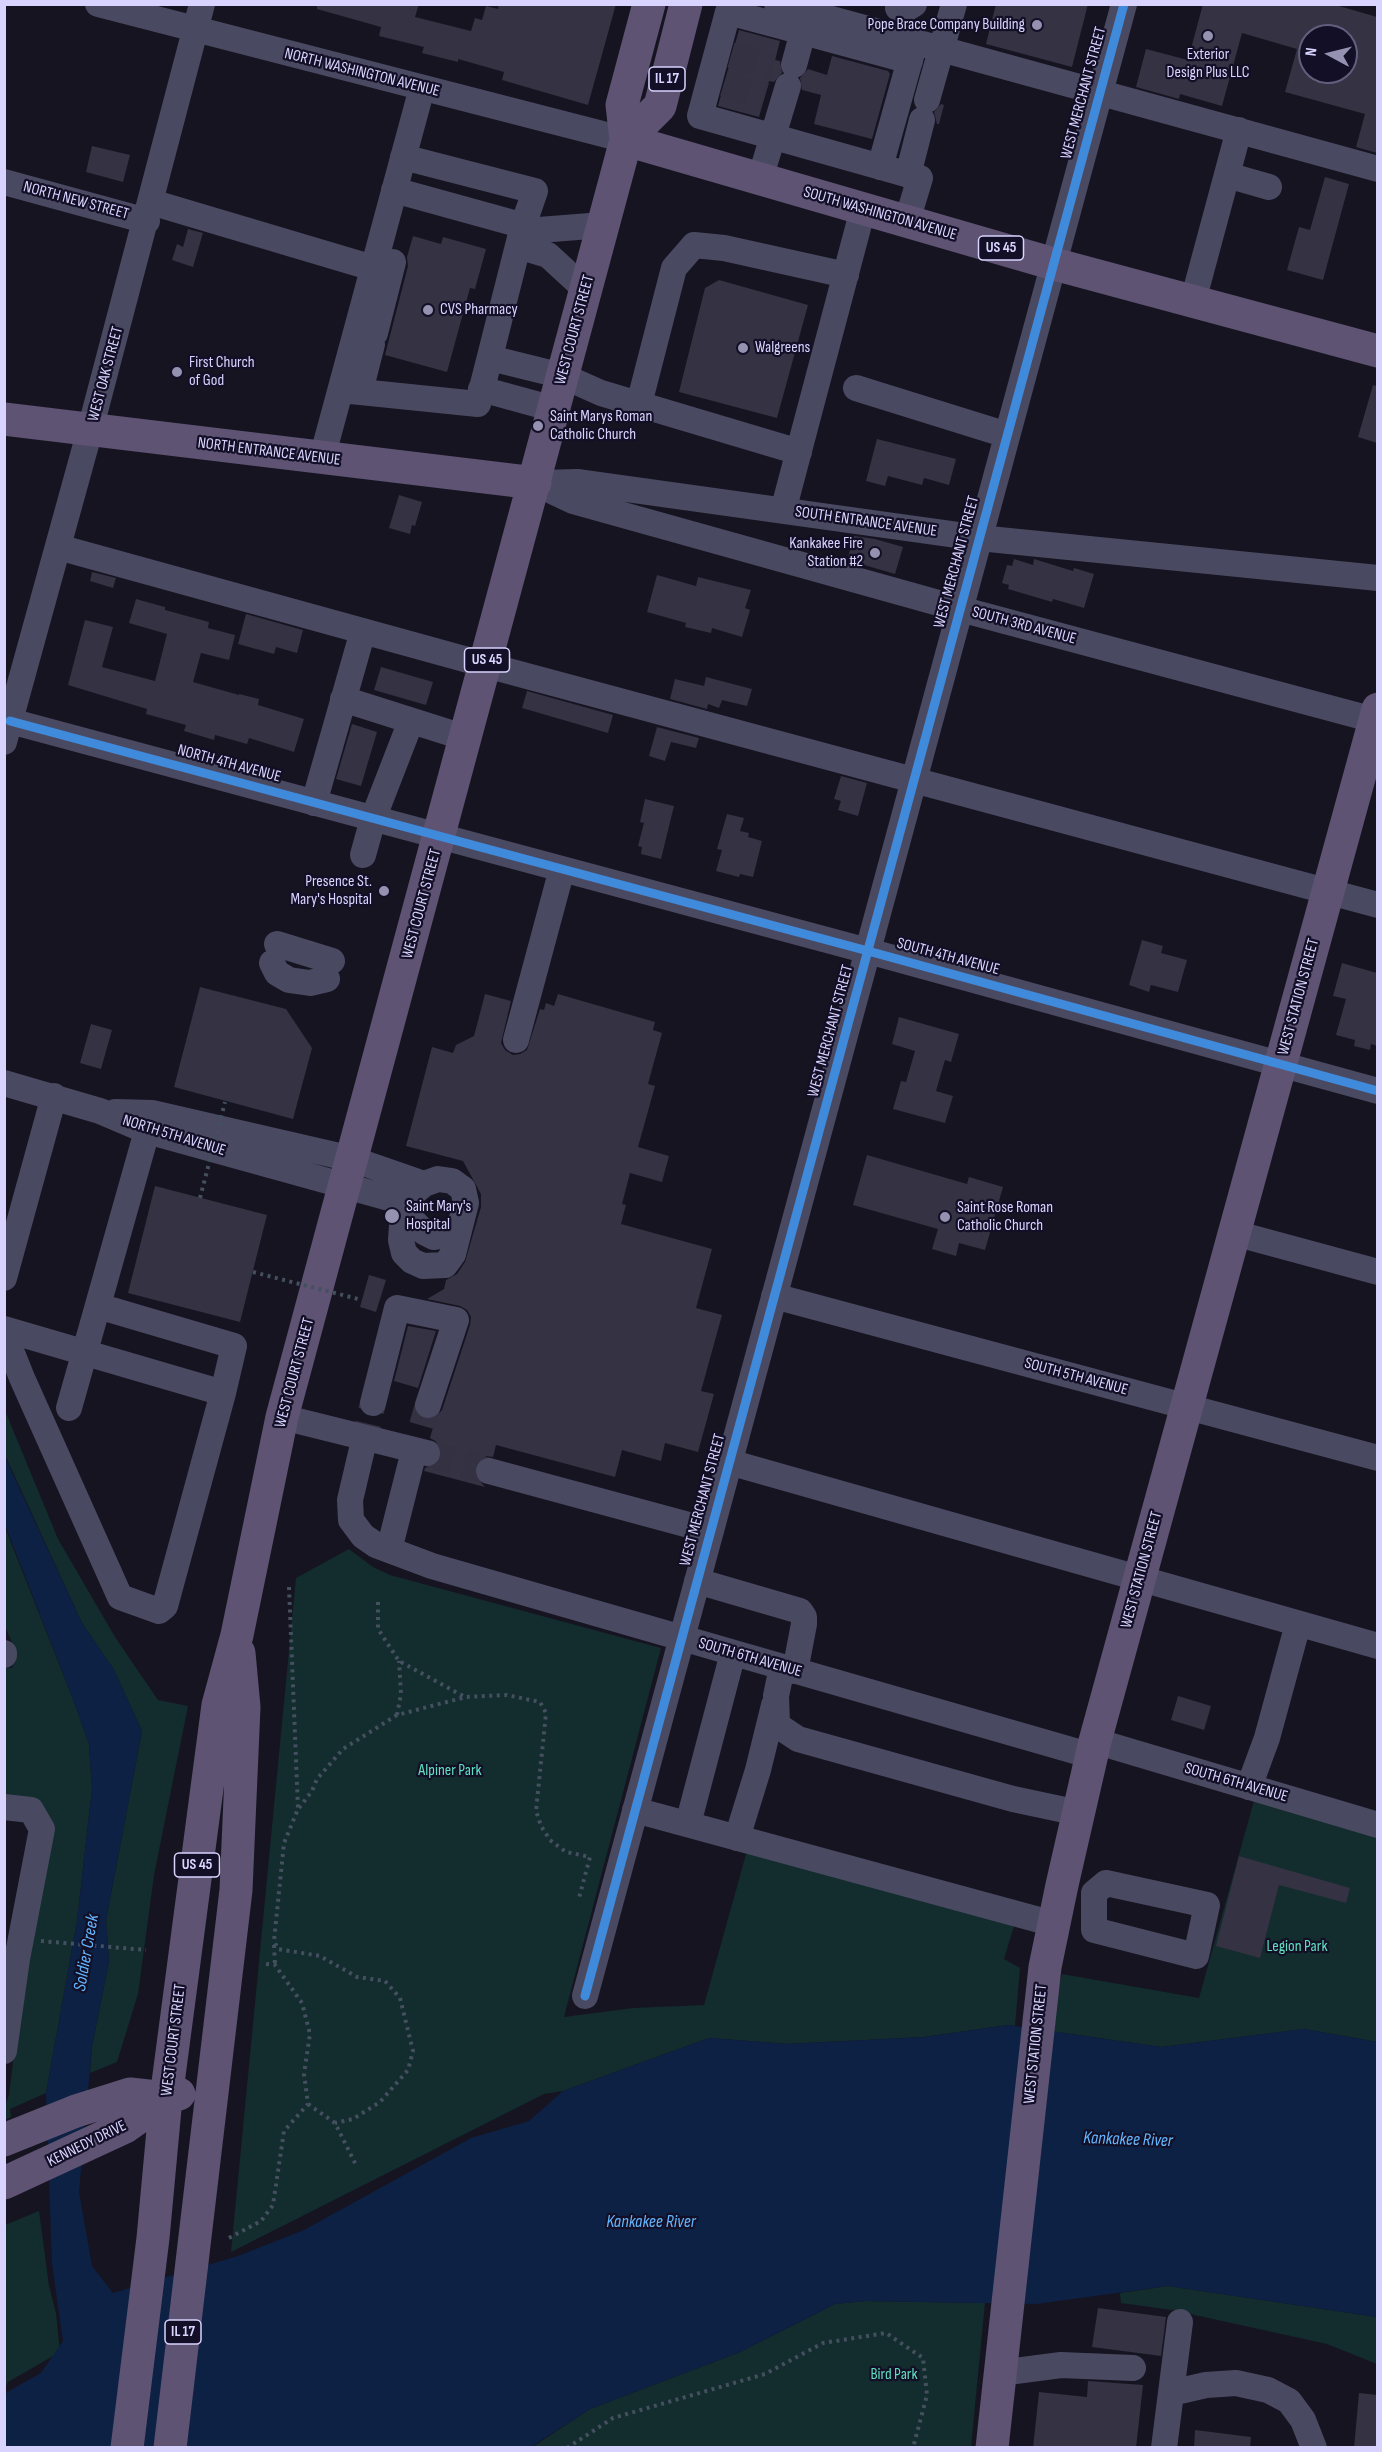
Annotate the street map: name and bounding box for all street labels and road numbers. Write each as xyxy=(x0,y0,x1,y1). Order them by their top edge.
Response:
street label: WEST MERCHANT STREET xyxy=(1057,25,1111,161)
street label: NORTH WASHINGTON AVENUE xyxy=(282,44,442,102)
road number: IL 17 xyxy=(649,67,685,91)
street label: NORTH NEW STREET xyxy=(21,178,131,224)
street label: SOUTH WASHINGTON AVENUE xyxy=(801,183,959,245)
road number: US 45 xyxy=(978,236,1024,260)
street label: WEST COURT STREET xyxy=(551,273,599,387)
street label: WEST OAK STREET xyxy=(84,324,128,424)
street label: NORTH ENTRANCE AVENUE xyxy=(197,434,341,470)
street label: WEST MERCHANT STREET xyxy=(930,494,984,630)
street label: SOUTH ENTRANCE AVENUE xyxy=(794,503,938,541)
street label: SOUTH 3RD AVENUE xyxy=(970,603,1078,649)
road number: US 45 xyxy=(464,648,510,672)
street label: NORTH 4TH AVENUE xyxy=(175,741,283,787)
street label: WEST COURT STREET xyxy=(398,847,446,961)
street label: SOUTH 4TH AVENUE xyxy=(894,934,1002,980)
street label: WEST STATION STREET xyxy=(1274,936,1324,1058)
street label: WEST MERCHANT STREET xyxy=(804,963,858,1099)
street label: NORTH 5TH AVENUE xyxy=(120,1111,228,1161)
street label: WEST COURT STREET xyxy=(271,1316,319,1430)
street label: SOUTH 5TH AVENUE xyxy=(1022,1354,1130,1400)
street label: WEST MERCHANT STREET xyxy=(676,1432,730,1568)
street label: WEST STATION STREET xyxy=(1117,1509,1167,1631)
street label: SOUTH 6TH AVENUE xyxy=(696,1634,804,1682)
street label: SOUTH 6TH AVENUE xyxy=(1182,1759,1290,1807)
road number: US 45 xyxy=(174,1853,220,1877)
street label: WEST COURT STREET xyxy=(158,1983,190,2097)
street label: WEST STATION STREET xyxy=(1020,1983,1052,2105)
street label: KENNEDY DRIVE xyxy=(44,2117,130,2171)
road number: IL 17 xyxy=(165,2320,201,2344)

